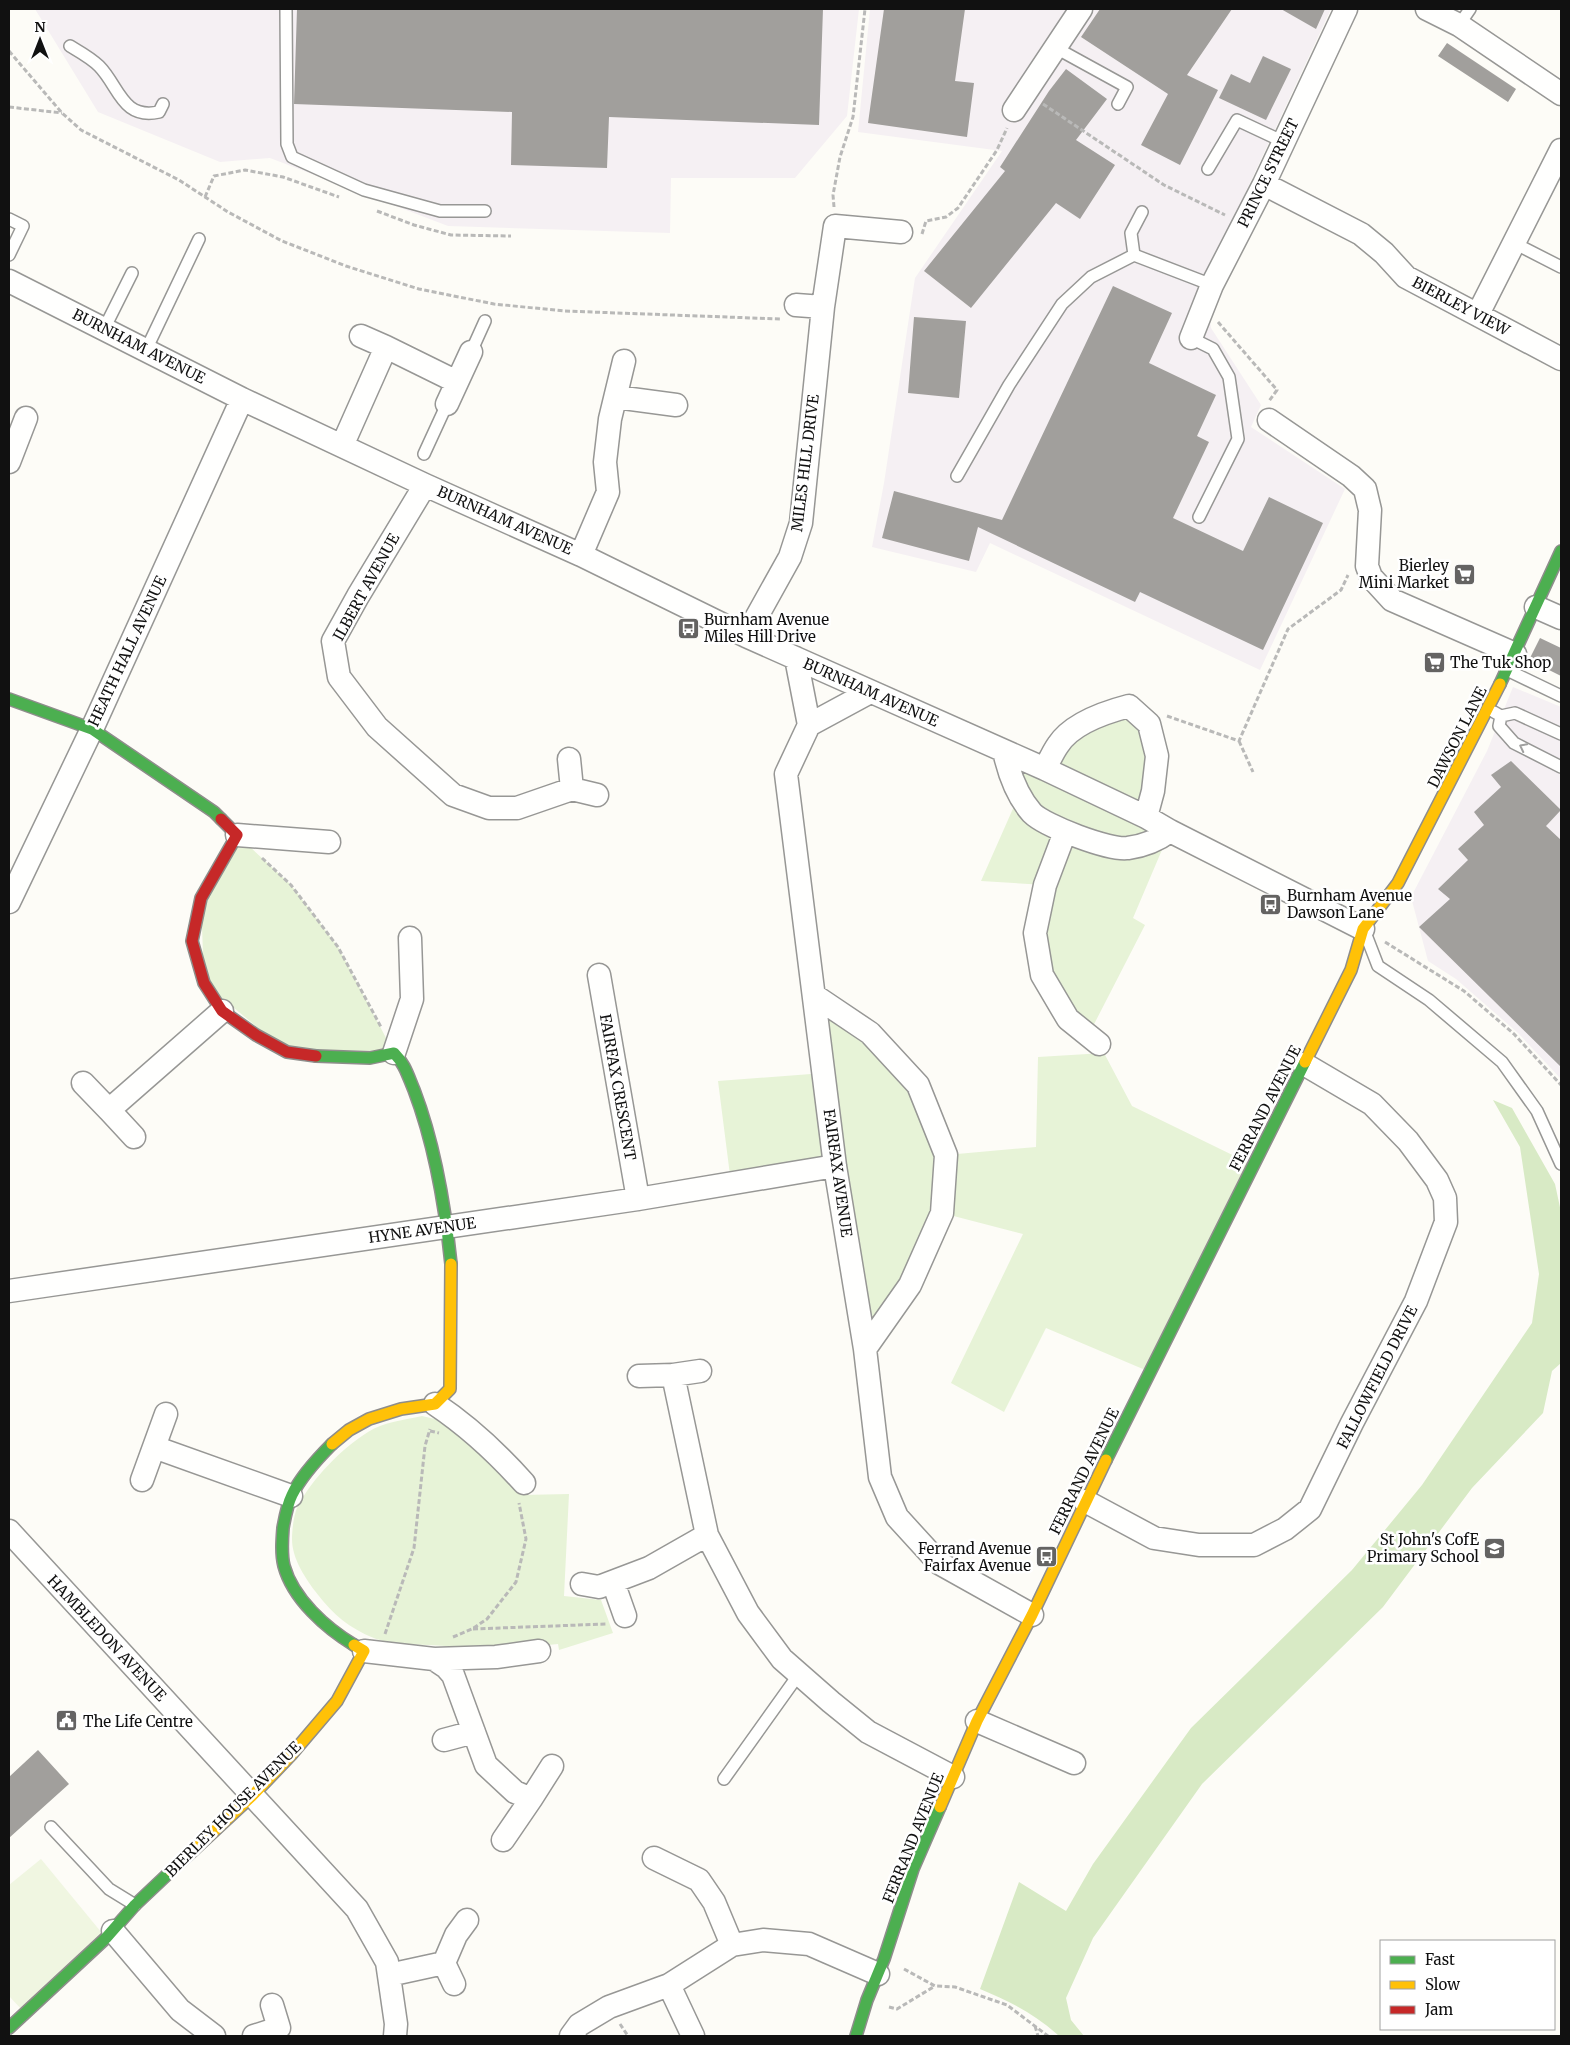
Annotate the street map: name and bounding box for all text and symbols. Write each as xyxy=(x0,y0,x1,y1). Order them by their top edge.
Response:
north arrow xyxy=(15,15,65,65)
text: N xyxy=(34,18,46,36)
street label: PRINCE STREET xyxy=(1233,115,1303,231)
street label: BIERLEY VIEW xyxy=(1409,272,1514,340)
street label: BURNHAM AVENUE xyxy=(70,304,209,388)
street label: MILES HILL DRIVE xyxy=(787,393,823,533)
street label: BURNHAM AVENUE xyxy=(434,482,576,559)
street label: ILBERT AVENUE xyxy=(329,530,404,644)
place label: Bierley Mini Market xyxy=(1359,556,1449,592)
supermarket icon: Bierley Mini Market xyxy=(1453,562,1477,586)
street label: HEATH HALL AVENUE xyxy=(84,572,170,729)
place label: Burnham Avenue Miles Hill Drive xyxy=(704,610,829,646)
bus stop icon: Burnham Avenue Miles Hill Drive xyxy=(676,616,700,640)
supermarket icon: The Tuk Shop xyxy=(1422,650,1446,674)
place label: The Tuk Shop xyxy=(1450,653,1551,672)
street label: BURNHAM AVENUE xyxy=(800,654,942,731)
street label: DAWSON LANE xyxy=(1423,683,1491,791)
one-way arrow xyxy=(1519,743,1528,753)
place label: Burnham Avenue Dawson Lane xyxy=(1287,886,1412,922)
bus stop icon: Burnham Avenue Dawson Lane xyxy=(1259,892,1283,916)
street label: FAIRFAX CRESCENT xyxy=(596,1012,640,1162)
street label: FERRAND AVENUE xyxy=(1225,1042,1305,1174)
street label: FAIRFAX AVENUE xyxy=(820,1108,856,1239)
street label: HYNE AVENUE xyxy=(367,1213,477,1247)
street label: FALLOWFIELD DRIVE xyxy=(1333,1302,1422,1452)
street label: FERRAND AVENUE xyxy=(1045,1404,1123,1537)
place label: St John's CofE Primary School xyxy=(1367,1530,1479,1566)
school or university icon: St John's CofE Primary School xyxy=(1483,1536,1507,1560)
place label: Ferrand Avenue Fairfax Avenue xyxy=(918,1539,1031,1575)
bus stop icon: Ferrand Avenue Fairfax Avenue xyxy=(1035,1545,1059,1569)
street label: HAMBLEDON AVENUE xyxy=(44,1571,171,1705)
public building icon: The Life Centre xyxy=(55,1709,79,1733)
place label: The Life Centre xyxy=(83,1712,193,1731)
street label: BIERLEY HOUSE AVENUE xyxy=(161,1737,305,1881)
street label: FERRAND AVENUE xyxy=(878,1770,948,1906)
legend xyxy=(1380,1940,1555,2030)
text: Fast xyxy=(1425,1950,1455,1969)
text: Slow xyxy=(1425,1975,1460,1994)
text: Jam xyxy=(1424,2000,1453,2019)

